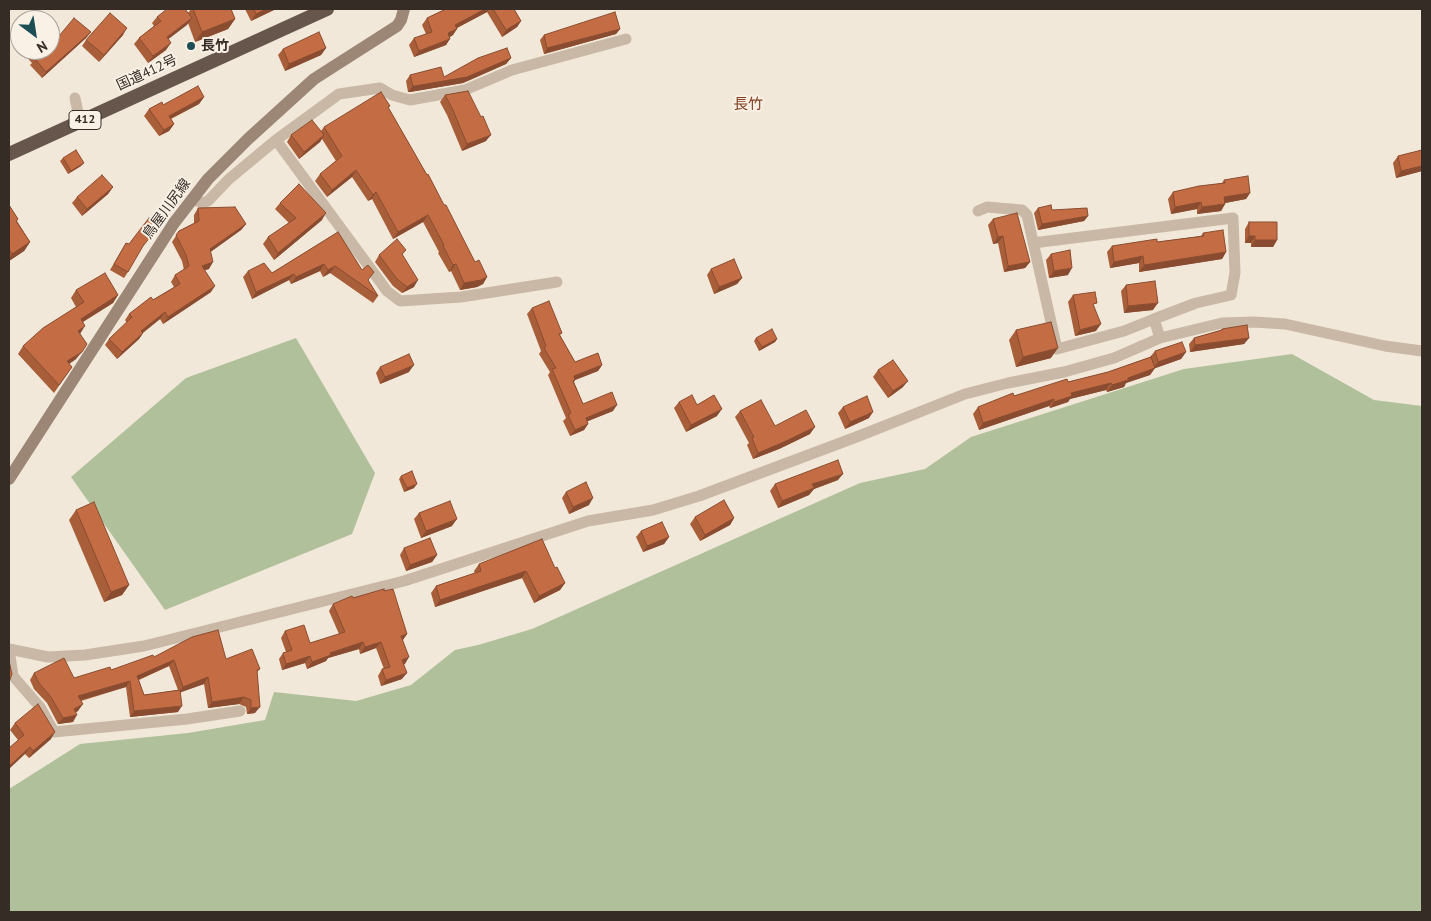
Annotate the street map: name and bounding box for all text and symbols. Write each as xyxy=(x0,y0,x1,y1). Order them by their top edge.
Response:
north arrow xyxy=(10,10,60,60)
text: N xyxy=(34,37,51,57)
place label: 長竹 xyxy=(201,38,229,54)
marker: 長竹 xyxy=(185,40,197,52)
street label: 国道412号 xyxy=(114,52,180,94)
district label: 長竹 xyxy=(733,96,763,114)
road number: 412 xyxy=(69,110,101,130)
street label: 鳥屋川尻線 xyxy=(140,176,194,242)

